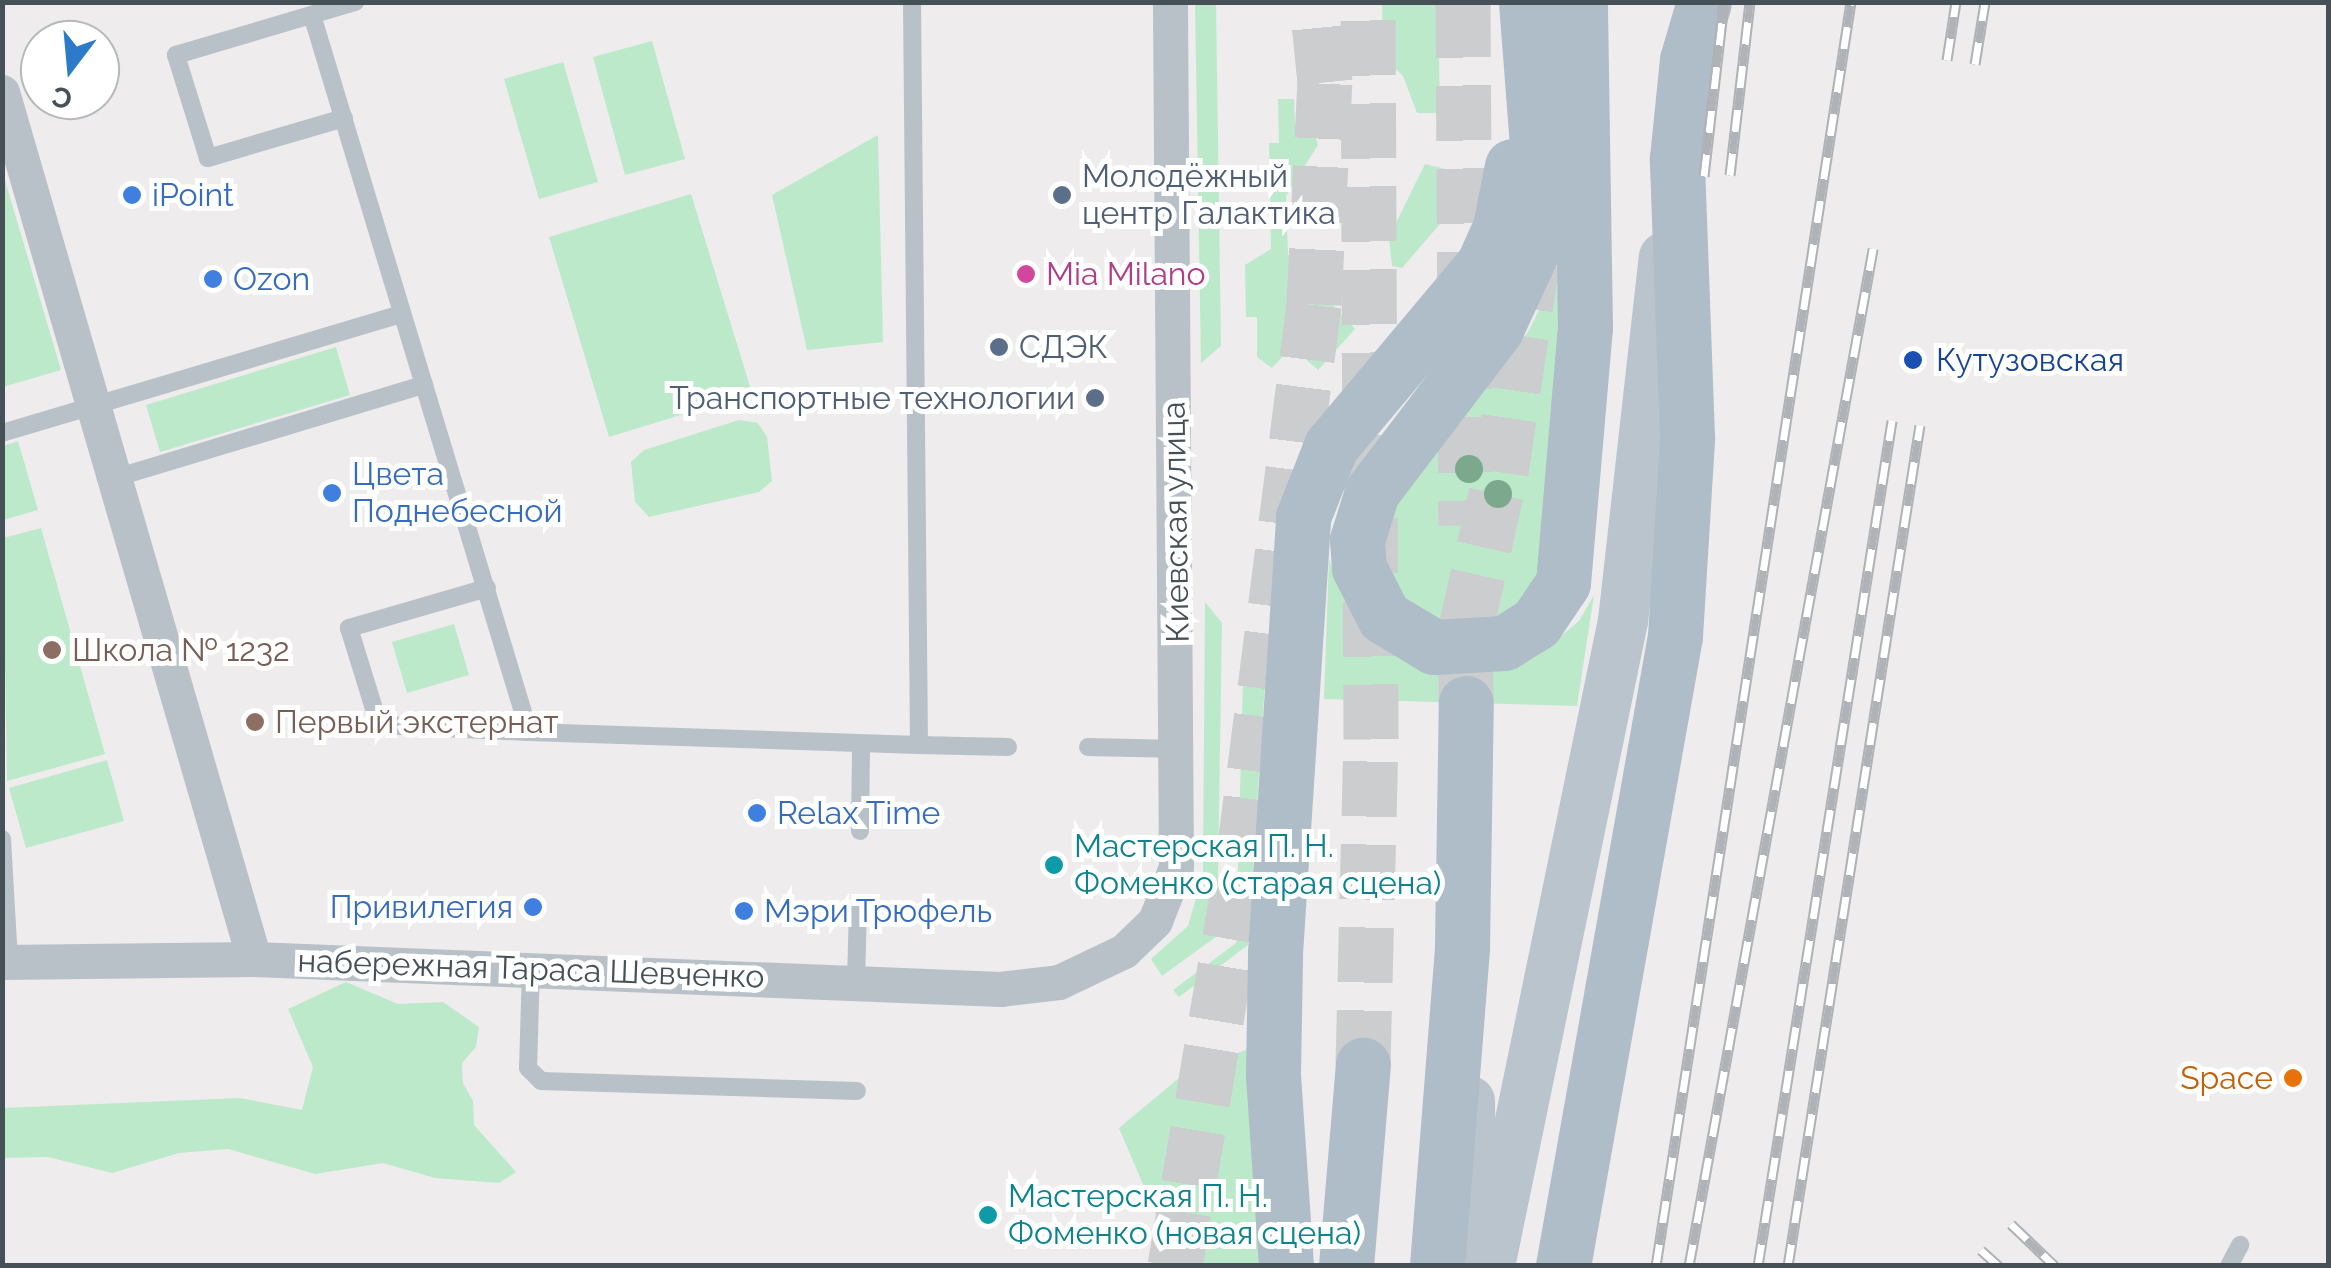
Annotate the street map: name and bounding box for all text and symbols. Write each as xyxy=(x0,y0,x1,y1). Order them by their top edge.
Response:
north arrow xyxy=(20,20,120,120)
text: С xyxy=(48,79,76,116)
place label: Молодёжный центр Галактика xyxy=(1082,158,1336,233)
place label: iPoint xyxy=(152,176,234,214)
marker: iPoint xyxy=(121,184,143,206)
marker: Молодёжный центр Галактика xyxy=(1051,184,1073,206)
place label: Mia Milano xyxy=(1046,255,1206,293)
place label: Ozon xyxy=(233,260,310,298)
marker: Mia Milano xyxy=(1015,263,1037,285)
marker: Ozon xyxy=(202,268,224,290)
place label: СДЭК xyxy=(1019,328,1108,366)
marker: СДЭК xyxy=(988,336,1010,358)
place label: Кутузовская xyxy=(1936,341,2124,379)
marker: Кутузовская xyxy=(1900,347,1926,373)
place label: Транспортные технологии xyxy=(669,379,1075,417)
marker: Транспортные технологии xyxy=(1084,387,1106,409)
street label: Киевская улица xyxy=(1155,401,1197,643)
place label: Цвета Поднебесной xyxy=(352,456,562,531)
marker: Цвета Поднебесной xyxy=(321,482,343,504)
place label: Школа № 1232 xyxy=(72,631,290,669)
marker: Школа № 1232 xyxy=(41,639,63,661)
place label: Первый экстернат xyxy=(275,703,558,741)
marker: Первый экстернат xyxy=(244,711,266,733)
place label: Relax Time xyxy=(777,794,941,832)
marker: Relax Time xyxy=(746,802,768,824)
place label: Мастерская П. Н. Фоменко (старая сцена) xyxy=(1074,828,1441,903)
marker: Мастерская П. Н. Фоменко (старая сцена) xyxy=(1043,854,1065,876)
place label: Привилегия xyxy=(330,888,513,926)
place label: Мэри Трюфель xyxy=(764,892,993,930)
marker: Привилегия xyxy=(522,896,544,918)
marker: Мэри Трюфель xyxy=(733,900,755,922)
street label: набережная Тараса Шевченко xyxy=(296,942,766,996)
place label: Space xyxy=(2180,1059,2273,1097)
marker: Space xyxy=(2282,1067,2304,1089)
place label: Мастерская П. Н. Фоменко (новая сцена) xyxy=(1008,1178,1361,1253)
marker: Мастерская П. Н. Фоменко (новая сцена) xyxy=(977,1204,999,1226)

